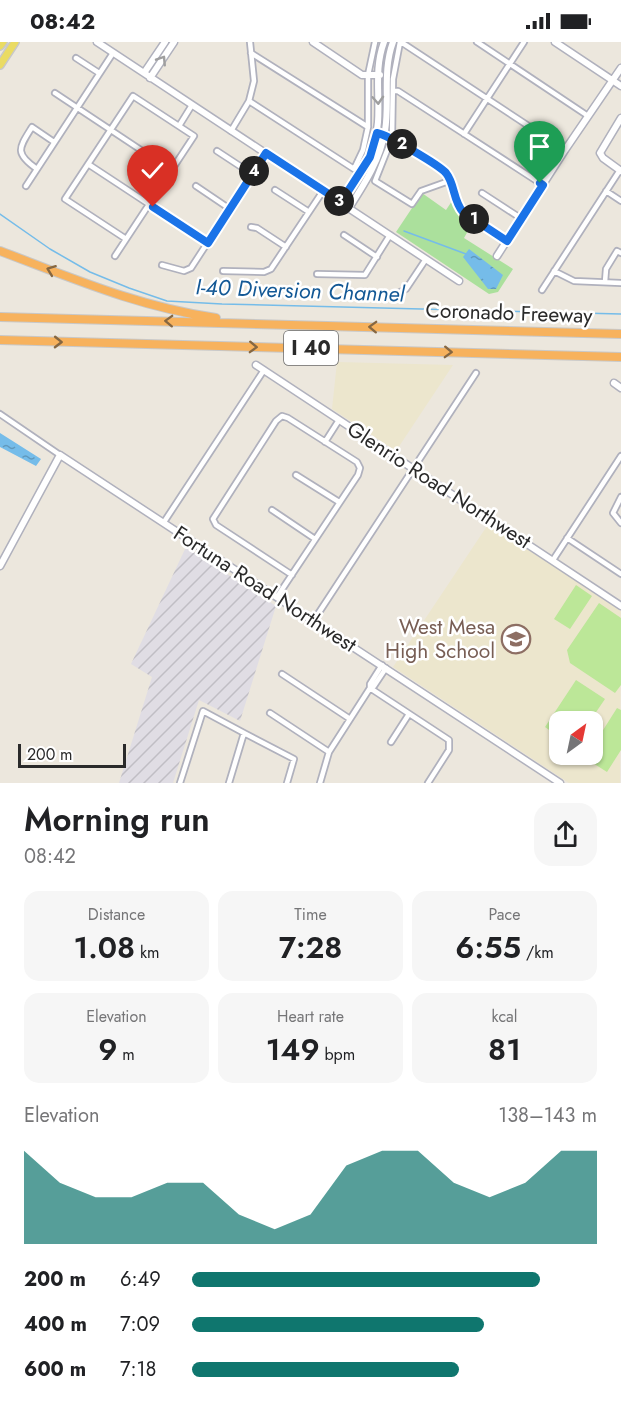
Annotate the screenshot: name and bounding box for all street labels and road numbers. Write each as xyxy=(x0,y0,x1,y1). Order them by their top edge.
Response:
street label: Coronado Freeway xyxy=(425,295,594,331)
road number: I 40 xyxy=(284,331,338,365)
street label: Glenrio Road Northwest xyxy=(341,414,537,556)
street label: Fortuna Road Northwest xyxy=(168,518,362,660)

